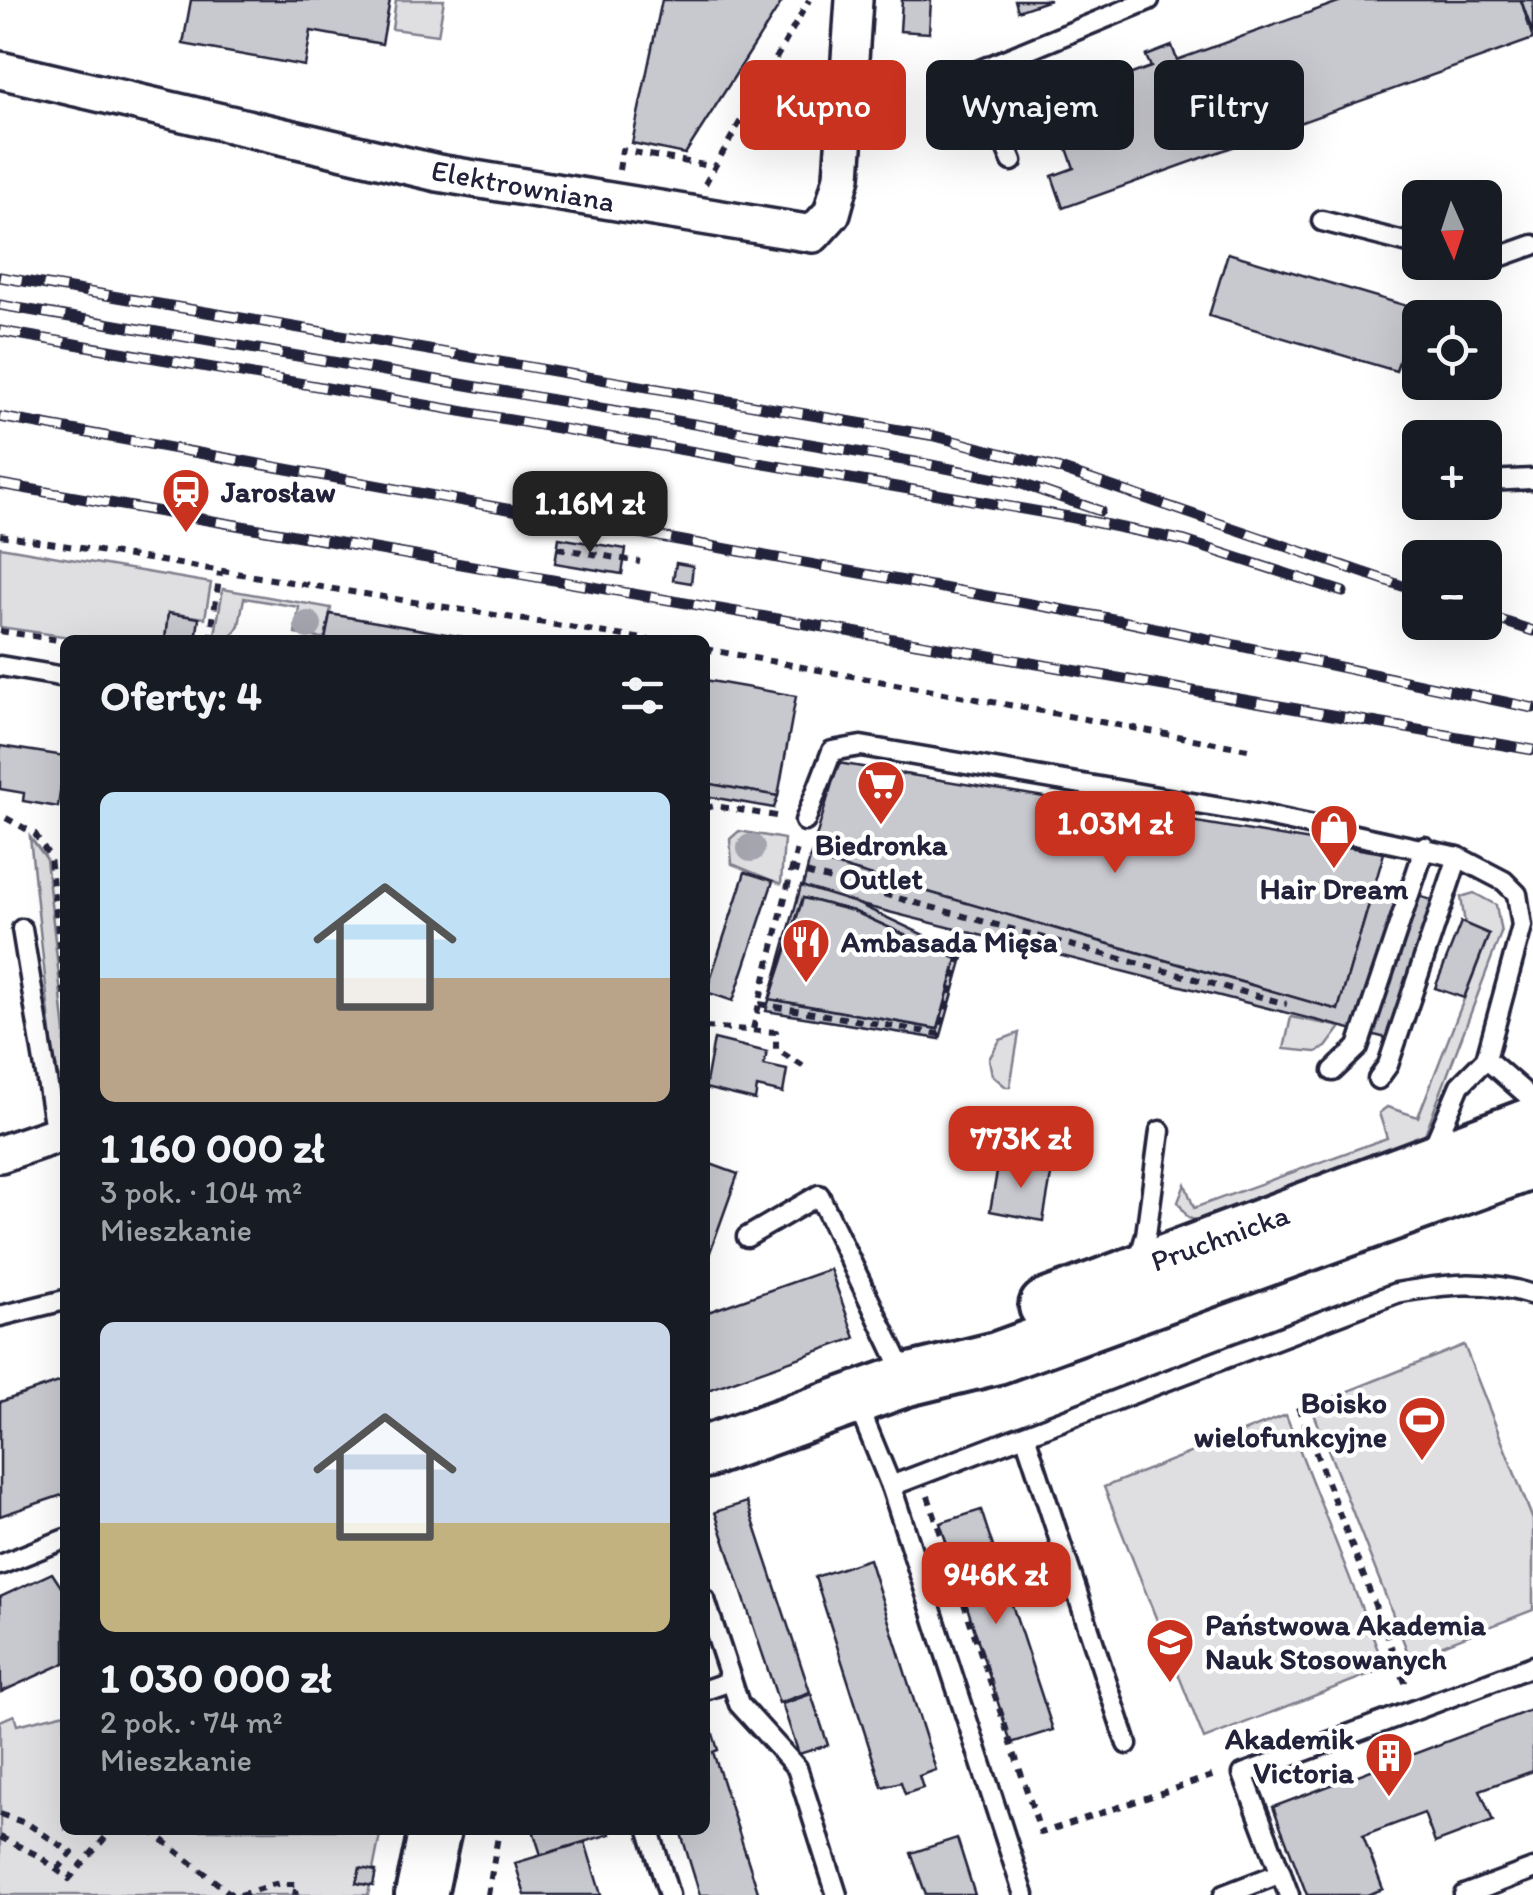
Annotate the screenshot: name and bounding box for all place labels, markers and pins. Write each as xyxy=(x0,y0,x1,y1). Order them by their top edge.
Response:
station icon: Jarosław xyxy=(160,466,212,534)
pin: 1.16M zł xyxy=(487,471,693,556)
place label: Jarosław xyxy=(220,473,336,510)
supermarket icon: Biedronka Outlet xyxy=(855,758,907,826)
pin: 1.03M zł xyxy=(1012,791,1218,876)
shop icon: Hair Dream xyxy=(1308,802,1360,870)
place label: Biedronka Outlet xyxy=(815,826,948,897)
place label: Hair Dream xyxy=(1260,870,1409,907)
restaurant icon: Ambasada Mięsa xyxy=(780,916,832,984)
place label: Ambasada Mięsa xyxy=(840,923,1058,960)
pin: 773K zł xyxy=(929,1106,1113,1191)
place label: Boisko wielofunkcyjne xyxy=(1194,1384,1387,1455)
sports icon: Boisko wielofunkcyjne xyxy=(1396,1394,1448,1462)
pin: 946K zł xyxy=(904,1542,1088,1627)
place label: Państwowa Akademia Nauk Stosowanych xyxy=(1205,1606,1486,1677)
school or university icon: Państwowa Akademia Nauk Stosowanych xyxy=(1144,1616,1196,1684)
place label: Akademik Victoria xyxy=(1224,1720,1354,1791)
building icon: Akademik Victoria xyxy=(1363,1730,1415,1798)

